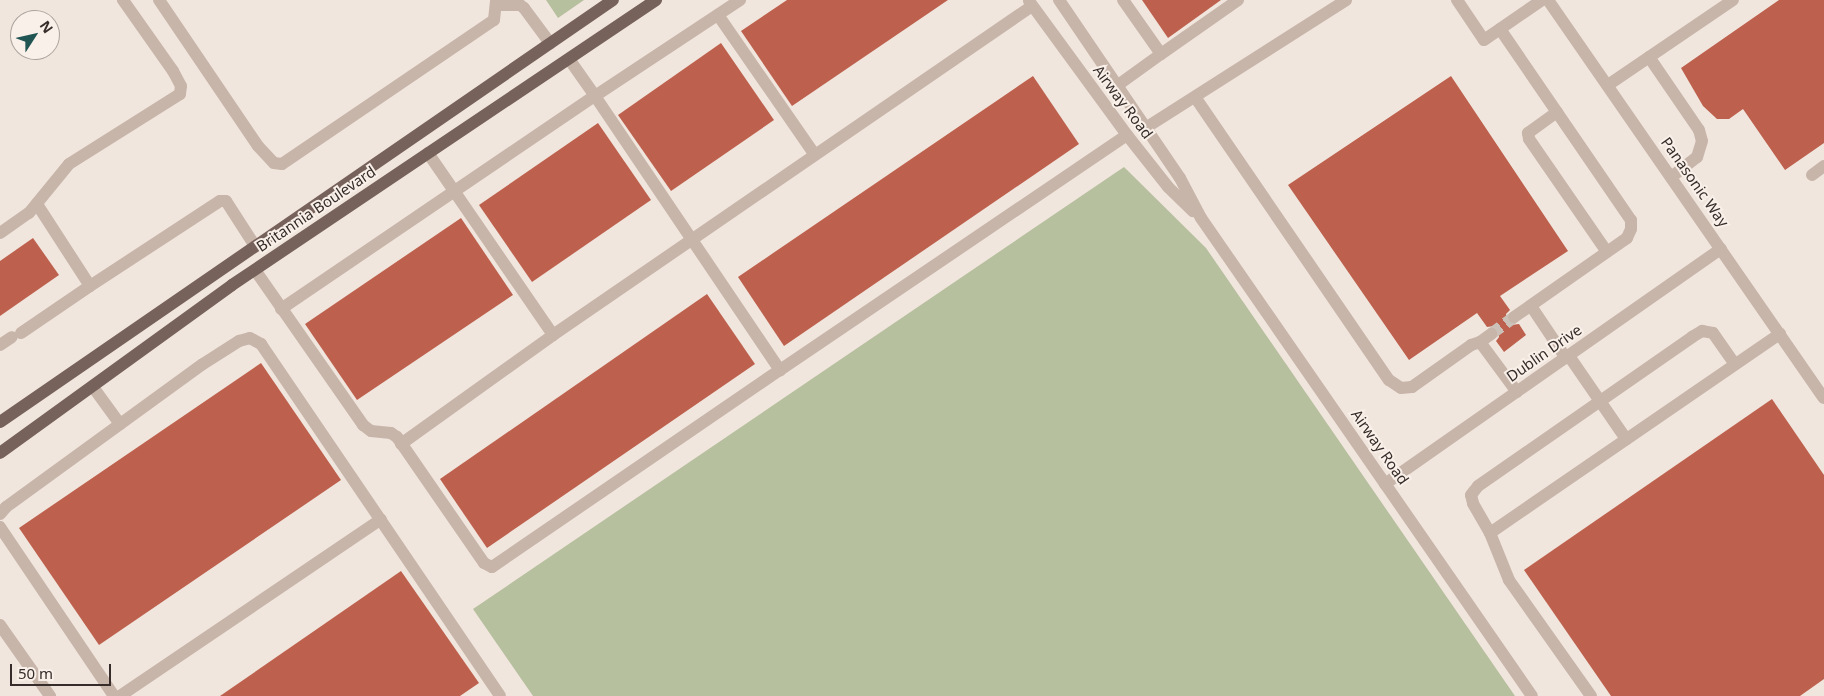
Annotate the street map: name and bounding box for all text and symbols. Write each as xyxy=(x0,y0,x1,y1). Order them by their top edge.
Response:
north arrow xyxy=(10,10,60,60)
text: N xyxy=(36,17,58,37)
street label: Airway Road xyxy=(1089,62,1157,142)
street label: Panasonic Way xyxy=(1657,134,1733,230)
street label: Britannia Boulevard xyxy=(253,162,379,256)
street label: Dublin Drive xyxy=(1503,321,1585,385)
street label: Airway Road xyxy=(1348,406,1412,488)
scale bar xyxy=(12,654,114,686)
text: 50 m xyxy=(18,663,53,683)

